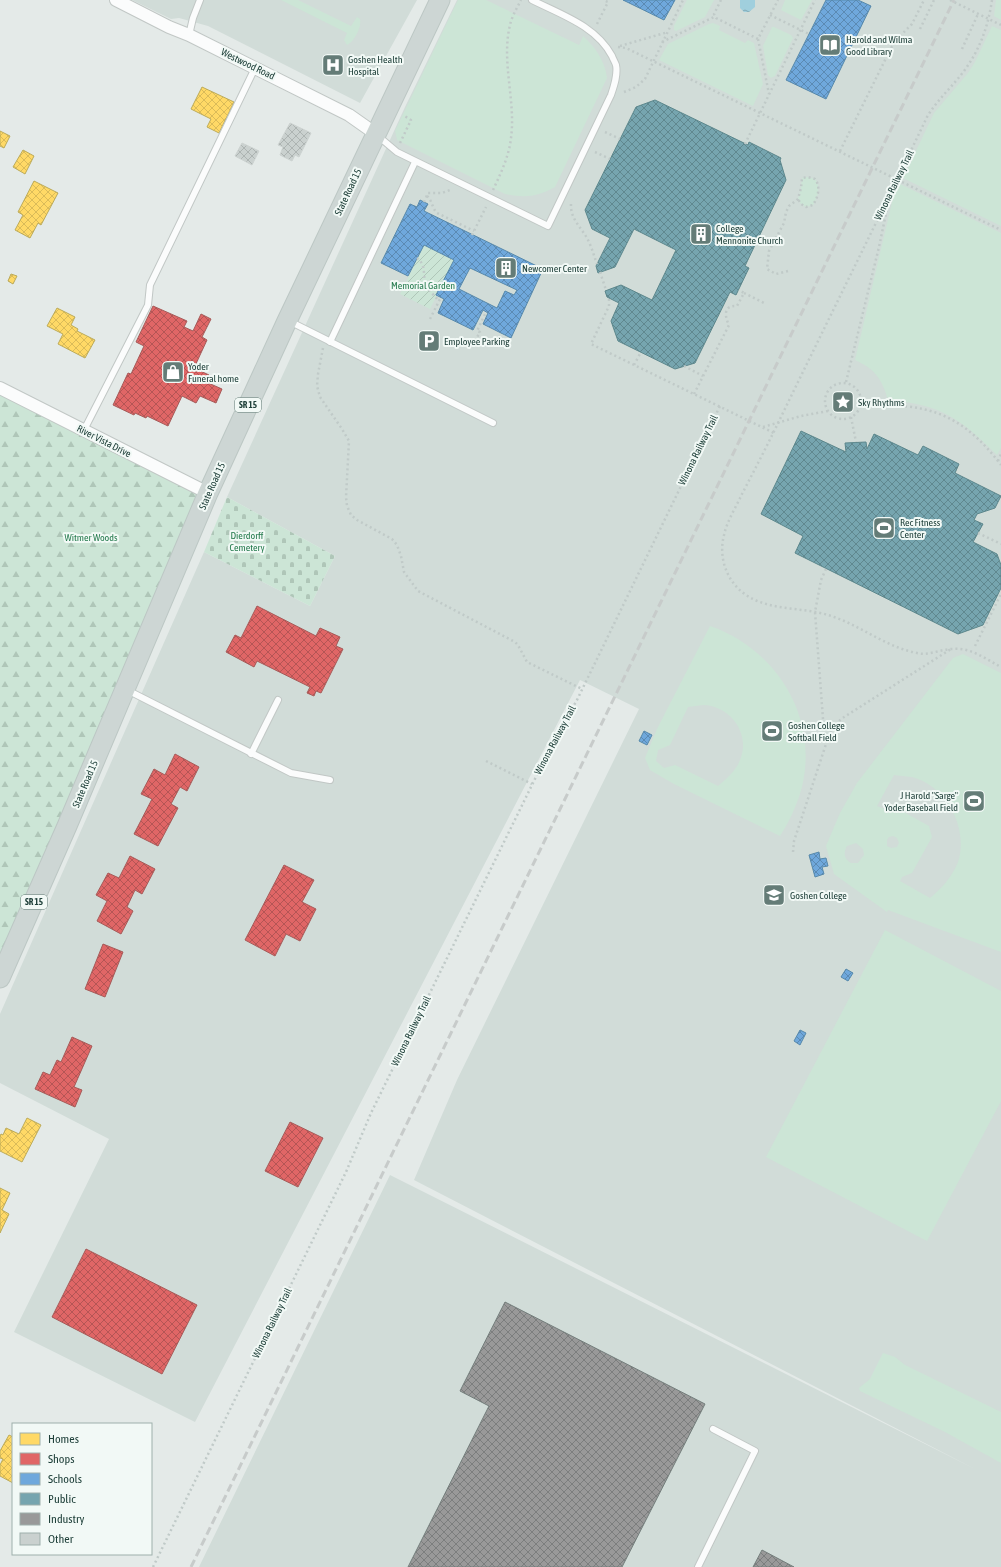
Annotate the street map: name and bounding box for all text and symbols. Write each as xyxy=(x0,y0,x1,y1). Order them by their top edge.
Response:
library icon: Harold and Wilma Good Library xyxy=(817,32,843,58)
place label: Harold and Wilma Good Library xyxy=(846,34,913,57)
street label: Westwood Road xyxy=(219,46,277,82)
hospital icon: Goshen Health Hospital xyxy=(320,52,346,78)
place label: Goshen Health Hospital xyxy=(348,54,403,77)
street label: Winona Railway Trail xyxy=(872,148,916,222)
street label: State Road 15 xyxy=(332,167,364,217)
building icon: College Mennonite Church xyxy=(688,221,714,247)
place label: College Mennonite Church xyxy=(716,223,783,246)
building icon: Newcomer Center xyxy=(493,255,519,281)
place label: Newcomer Center xyxy=(522,263,588,274)
park label: Memorial Garden xyxy=(391,280,455,291)
parking icon: Employee Parking xyxy=(416,328,442,354)
place label: Employee Parking xyxy=(444,336,510,347)
shop icon: Yoder Funeral home xyxy=(160,359,186,385)
place label: Yoder Funeral home xyxy=(188,361,239,384)
place icon: Sky Rhythms xyxy=(830,389,856,415)
place label: Sky Rhythms xyxy=(858,397,905,408)
road number: SR 15 xyxy=(235,398,261,412)
street label: Winona Railway Trail xyxy=(676,413,720,487)
street label: River Vista Drive xyxy=(75,423,133,460)
street label: State Road 15 xyxy=(197,461,227,511)
sports icon: Rec Fitness Center xyxy=(871,515,897,541)
place label: Rec Fitness Center xyxy=(900,517,941,540)
park label: Dierdorff Cemetery xyxy=(229,530,265,553)
park label: Witmer Woods xyxy=(64,532,118,543)
street label: Winona Railway Trail xyxy=(532,703,578,776)
sports icon: Goshen College Softball Field xyxy=(759,718,785,744)
place label: Goshen College Softball Field xyxy=(788,720,845,743)
street label: State Road 15 xyxy=(70,758,100,809)
sports icon: J Harold "Sarge" Yoder Baseball Field xyxy=(961,788,987,814)
place label: J Harold "Sarge" Yoder Baseball Field xyxy=(884,790,958,813)
school or university icon: Goshen College xyxy=(761,882,787,908)
place label: Goshen College xyxy=(790,890,847,901)
road number: SR 15 xyxy=(21,895,47,909)
street label: Winona Railway Trail xyxy=(389,994,433,1068)
street label: Winona Railway Trail xyxy=(250,1286,294,1360)
legend xyxy=(12,1423,152,1555)
text: Homes xyxy=(48,1432,79,1446)
text: Shops xyxy=(48,1452,74,1466)
text: Schools xyxy=(48,1472,82,1486)
text: Public xyxy=(48,1492,76,1506)
text: Industry xyxy=(48,1512,85,1526)
text: Other xyxy=(48,1532,74,1546)

